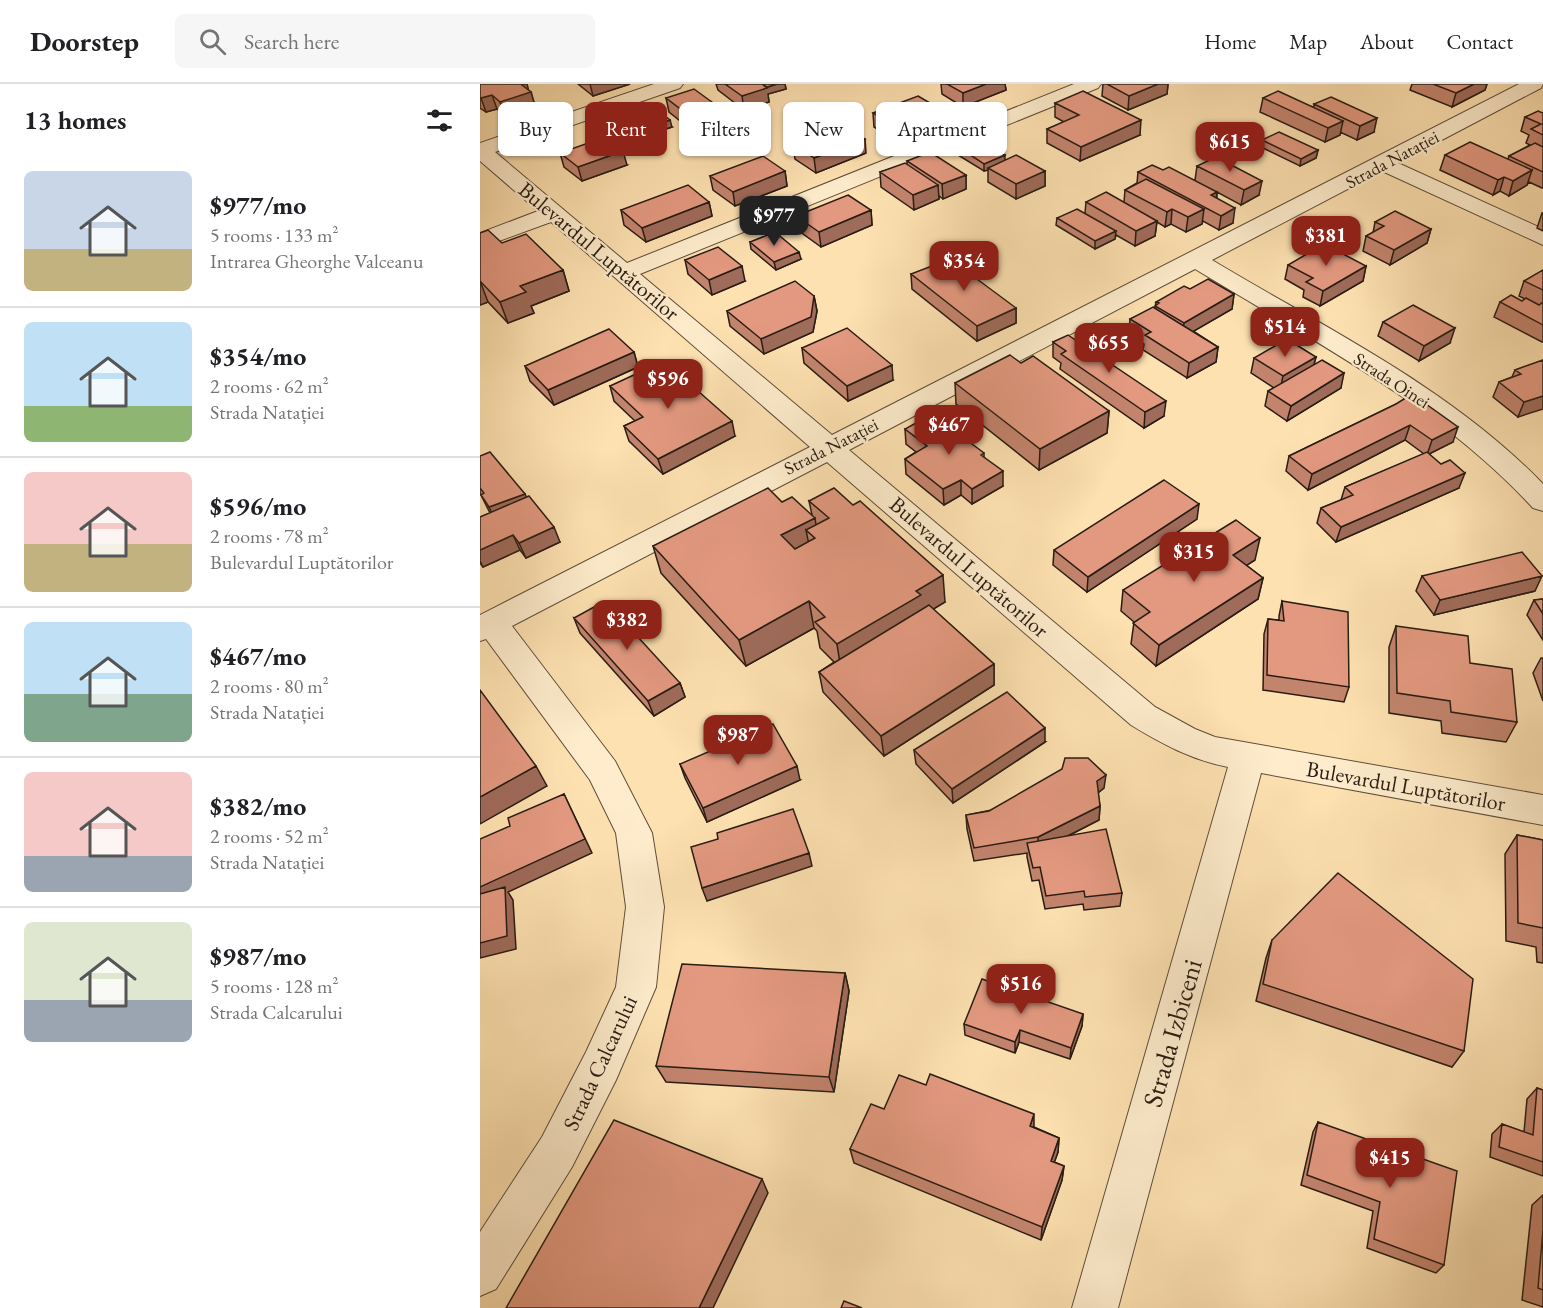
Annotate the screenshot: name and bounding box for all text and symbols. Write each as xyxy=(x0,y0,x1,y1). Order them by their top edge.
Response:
search box xyxy=(175,14,595,68)
text: Doorstep xyxy=(30,23,139,59)
icon: search xyxy=(196,25,229,58)
text: Search here xyxy=(244,27,339,56)
text: Home xyxy=(1204,28,1256,55)
text: Map xyxy=(1289,28,1327,55)
text: About xyxy=(1360,28,1413,55)
text: Contact xyxy=(1446,28,1513,55)
chip: Buy xyxy=(498,102,573,156)
chip: Rent xyxy=(585,102,667,156)
chip: Filters xyxy=(679,102,771,156)
chip: New xyxy=(783,102,864,156)
chip: Apartment xyxy=(876,102,1007,156)
text: 13 homes xyxy=(24,103,126,137)
icon: filters xyxy=(423,104,456,137)
pin: $615 xyxy=(1194,122,1266,173)
street label: Strada Natației xyxy=(1341,124,1443,193)
text: $615 xyxy=(1210,128,1250,154)
street label: Bulevardul Luptătorilor xyxy=(512,175,686,327)
text: $977/mo xyxy=(210,188,306,222)
icon: home xyxy=(72,195,144,267)
pin: $977 xyxy=(738,196,810,247)
text: $977 xyxy=(754,202,794,228)
pin: $381 xyxy=(1290,216,1362,267)
text: 5 rooms · 133 m² xyxy=(210,222,338,248)
text: $381 xyxy=(1306,222,1346,248)
pin: $354 xyxy=(928,241,1000,292)
text: $354 xyxy=(944,247,984,273)
text: Intrarea Gheorghe Valceanu xyxy=(210,248,423,274)
pin: $514 xyxy=(1249,307,1321,358)
text: $514 xyxy=(1265,313,1305,339)
pin: $655 xyxy=(1073,323,1145,374)
text: $655 xyxy=(1089,329,1129,355)
text: $354/mo xyxy=(210,339,306,373)
icon: home xyxy=(72,346,144,418)
street label: Strada Oinei xyxy=(1350,347,1435,413)
pin: $596 xyxy=(632,359,704,410)
text: $596 xyxy=(648,365,688,391)
text: 2 rooms · 62 m² xyxy=(210,373,329,399)
text: Strada Natației xyxy=(210,399,324,425)
pin: $467 xyxy=(913,405,985,456)
text: $467 xyxy=(929,411,969,437)
street label: Strada Natației xyxy=(780,412,883,480)
text: $596/mo xyxy=(210,489,306,523)
street label: Bulevardul Luptătorilor xyxy=(883,490,1055,645)
icon: home xyxy=(72,496,144,568)
text: 2 rooms · 78 m² xyxy=(210,523,329,549)
pin: $315 xyxy=(1158,532,1230,583)
text: $315 xyxy=(1174,538,1214,564)
text: Bulevardul Luptătorilor xyxy=(210,549,393,575)
pin: $382 xyxy=(591,600,663,651)
text: $382 xyxy=(607,606,647,632)
text: $467/mo xyxy=(210,639,306,673)
icon: home xyxy=(72,646,144,718)
text: 2 rooms · 80 m² xyxy=(210,673,329,699)
text: Strada Natației xyxy=(210,699,324,725)
pin: $987 xyxy=(702,715,774,766)
text: $987 xyxy=(718,721,758,747)
street label: Bulevardul Luptătorilor xyxy=(1304,754,1509,818)
text: $382/mo xyxy=(210,789,306,823)
icon: home xyxy=(72,796,144,868)
text: 2 rooms · 52 m² xyxy=(210,823,329,849)
text: Strada Natației xyxy=(210,849,324,875)
text: $987/mo xyxy=(210,939,306,973)
icon: home xyxy=(72,946,144,1018)
street label: Strada Izbiceni xyxy=(1134,955,1210,1111)
pin: $516 xyxy=(985,964,1057,1015)
text: $516 xyxy=(1001,970,1041,996)
text: 5 rooms · 128 m² xyxy=(210,973,338,999)
street label: Strada Calcarului xyxy=(556,991,644,1135)
text: Strada Calcarului xyxy=(210,999,343,1025)
pin: $415 xyxy=(1354,1138,1426,1189)
text: $415 xyxy=(1370,1144,1410,1170)

